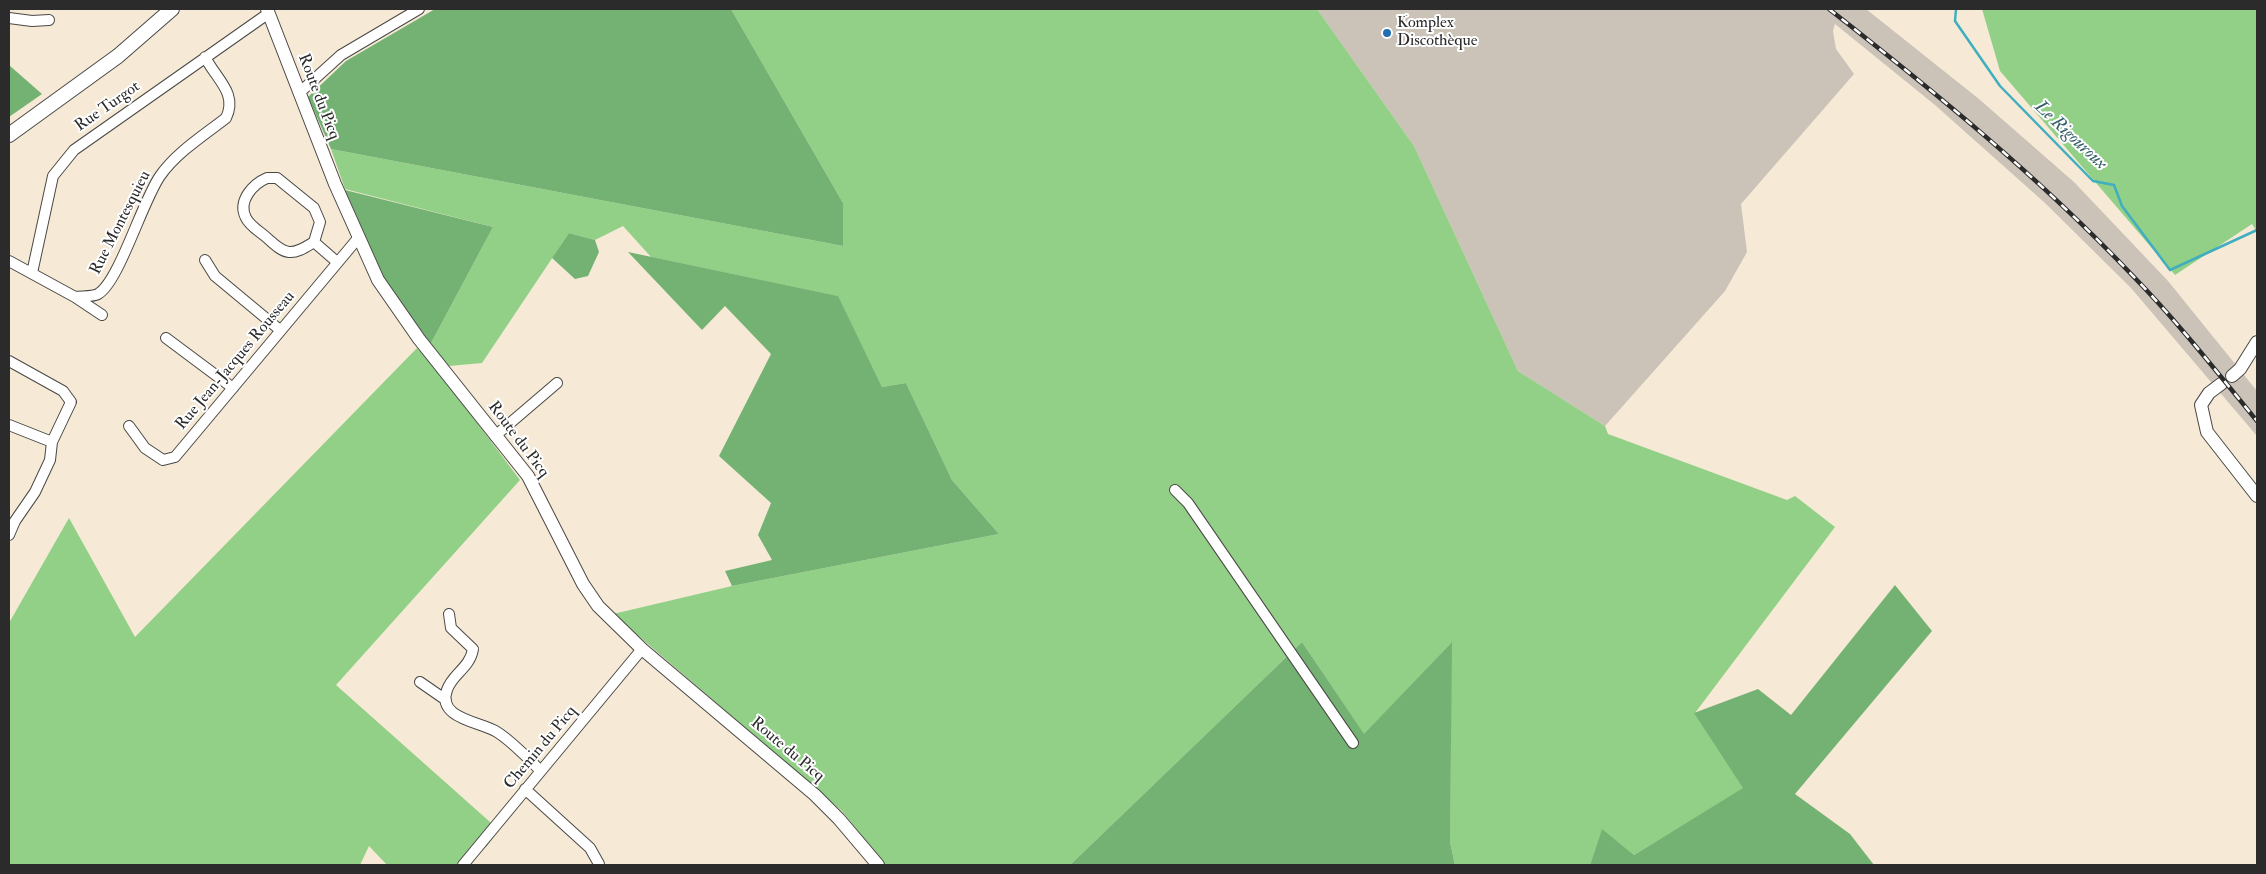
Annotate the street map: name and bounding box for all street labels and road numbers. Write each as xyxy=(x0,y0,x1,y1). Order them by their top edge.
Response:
street label: Route du Picq xyxy=(293,51,343,143)
street label: Rue Turgot xyxy=(72,78,144,136)
street label: Rue Montesquieu xyxy=(87,168,155,278)
street label: Rue Jean-Jacques Rousseau xyxy=(172,288,300,434)
street label: Route du Picq xyxy=(483,398,553,482)
street label: Chemin du Picq xyxy=(501,702,581,794)
street label: Route du Picq xyxy=(746,714,828,786)

